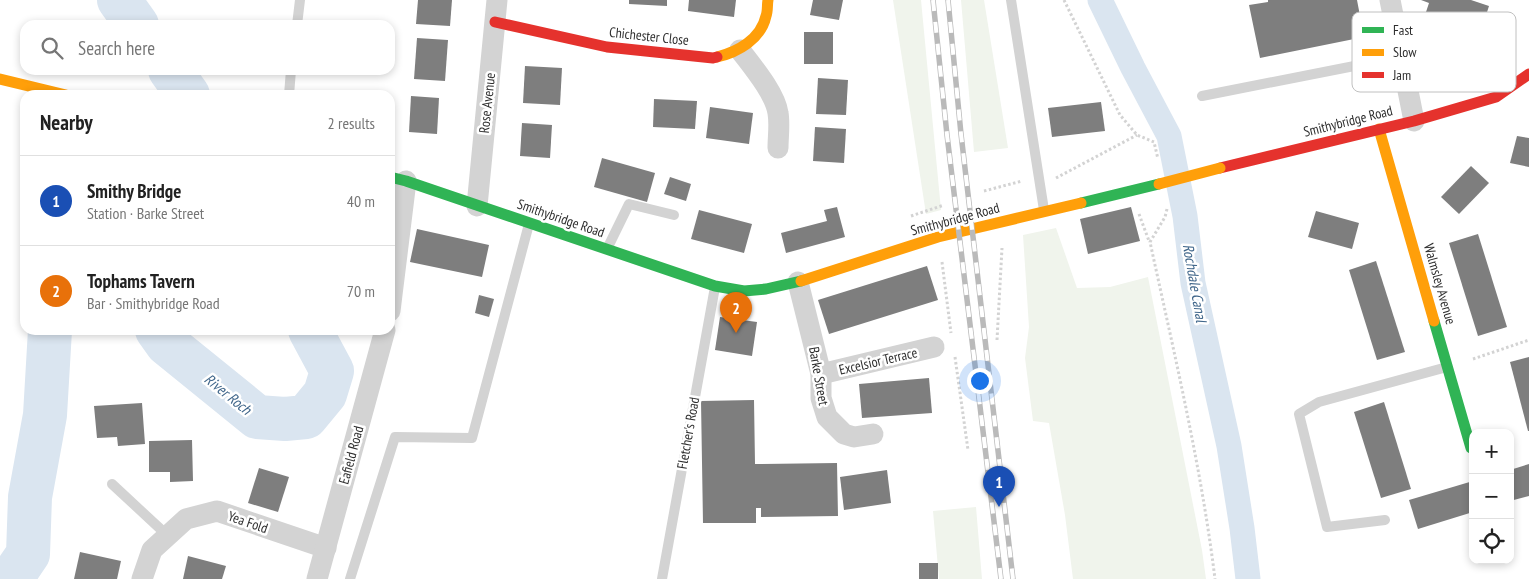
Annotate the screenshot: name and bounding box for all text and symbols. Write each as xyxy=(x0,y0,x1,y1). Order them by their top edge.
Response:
legend xyxy=(1352,12,1516,92)
search box xyxy=(20,20,395,75)
text: Fast xyxy=(1393,21,1413,39)
street label: Chichester Close xyxy=(608,23,690,49)
icon: search xyxy=(38,34,66,62)
text: Search here xyxy=(78,36,155,60)
text: Slow xyxy=(1393,43,1417,61)
text: Jam xyxy=(1392,66,1411,84)
street label: Rose Avenue xyxy=(475,72,499,134)
street label: Smithybridge Road xyxy=(1302,101,1394,141)
text: Nearby xyxy=(40,109,93,136)
text: 2 results xyxy=(328,113,375,133)
text: Smithy Bridge xyxy=(87,179,181,203)
text: 1 xyxy=(52,191,60,211)
text: 40 m xyxy=(347,191,375,211)
street label: Smithybridge Road xyxy=(515,195,607,241)
street label: Smithybridge Road xyxy=(909,199,1001,239)
text: Station · Barke Street xyxy=(87,203,204,223)
street label: Walmsley Avenue xyxy=(1420,241,1460,327)
water label: Rochdale Canal xyxy=(1179,242,1211,325)
text: Tophams Tavern xyxy=(87,269,195,293)
text: 2 xyxy=(52,281,60,301)
text: 70 m xyxy=(347,281,375,301)
pin: 2 xyxy=(720,292,752,333)
text: Bar · Smithybridge Road xyxy=(87,293,220,313)
street label: Excelsior Terrace xyxy=(837,343,919,379)
street label: Barke Street xyxy=(805,345,833,407)
your location xyxy=(967,368,993,394)
water label: River Roch xyxy=(201,369,256,420)
street label: Fletcher's Road xyxy=(673,396,703,470)
street label: Eafield Road xyxy=(335,424,367,486)
map controls xyxy=(1469,429,1514,564)
button: + xyxy=(1469,429,1514,474)
pin: 1 xyxy=(983,466,1015,507)
button: − xyxy=(1469,474,1514,519)
street label: Yea Fold xyxy=(226,507,270,537)
button: locate xyxy=(1469,519,1514,564)

